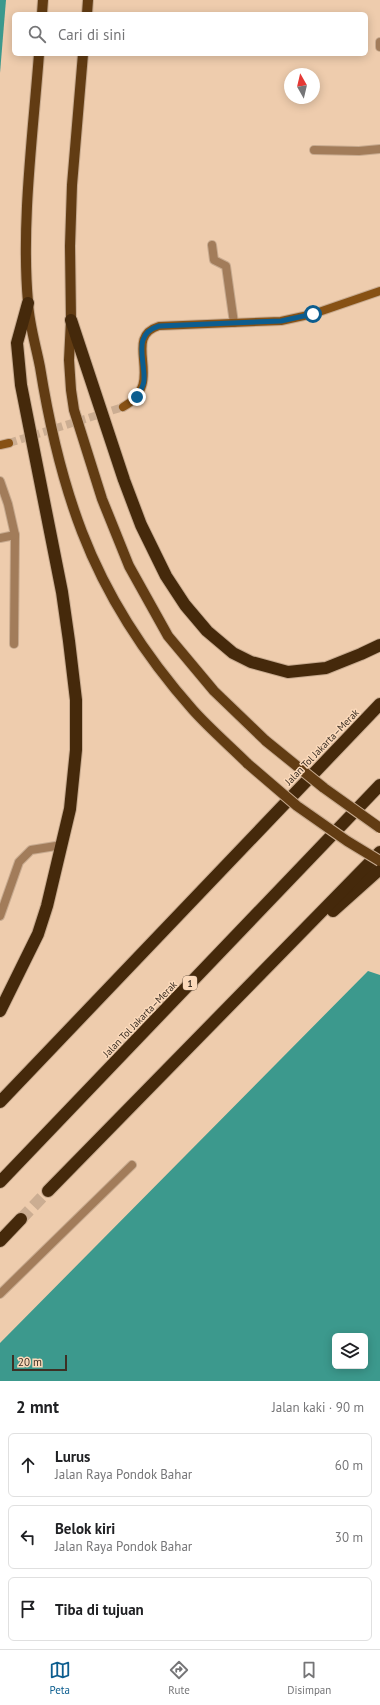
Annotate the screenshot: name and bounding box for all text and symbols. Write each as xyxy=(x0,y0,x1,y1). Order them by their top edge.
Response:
search box xyxy=(12,12,368,56)
icon: search xyxy=(26,23,48,45)
text: Cari di sini xyxy=(58,25,126,44)
north arrow xyxy=(284,68,320,104)
route start xyxy=(304,305,322,323)
route end xyxy=(128,388,146,406)
street label: Jalan Tol Jakarta–Merak xyxy=(281,706,362,789)
road number: 1 xyxy=(183,976,197,990)
street label: Jalan Tol Jakarta–Merak xyxy=(99,978,180,1061)
map controls xyxy=(332,1333,368,1369)
button: layers xyxy=(332,1333,368,1369)
scale bar xyxy=(12,1353,67,1372)
text: 20 m xyxy=(18,1355,42,1369)
text: 2 mnt xyxy=(16,1396,59,1418)
text: Jalan kaki · 90 m xyxy=(272,1399,364,1416)
text: Lurus xyxy=(55,1447,90,1466)
icon: ahead xyxy=(17,1454,39,1476)
text: 60 m xyxy=(335,1457,363,1474)
text: Jalan Raya Pondok Bahar xyxy=(55,1466,192,1483)
text: Belok kiri xyxy=(55,1519,115,1538)
icon: left xyxy=(17,1526,39,1548)
text: 30 m xyxy=(335,1529,363,1546)
text: Jalan Raya Pondok Bahar xyxy=(55,1538,192,1555)
icon: arrive xyxy=(17,1598,39,1620)
text: Tiba di tujuan xyxy=(55,1600,144,1619)
tab: Peta xyxy=(49,1659,71,1697)
tab: Rute xyxy=(168,1659,190,1697)
tab: Disimpan xyxy=(287,1659,331,1697)

